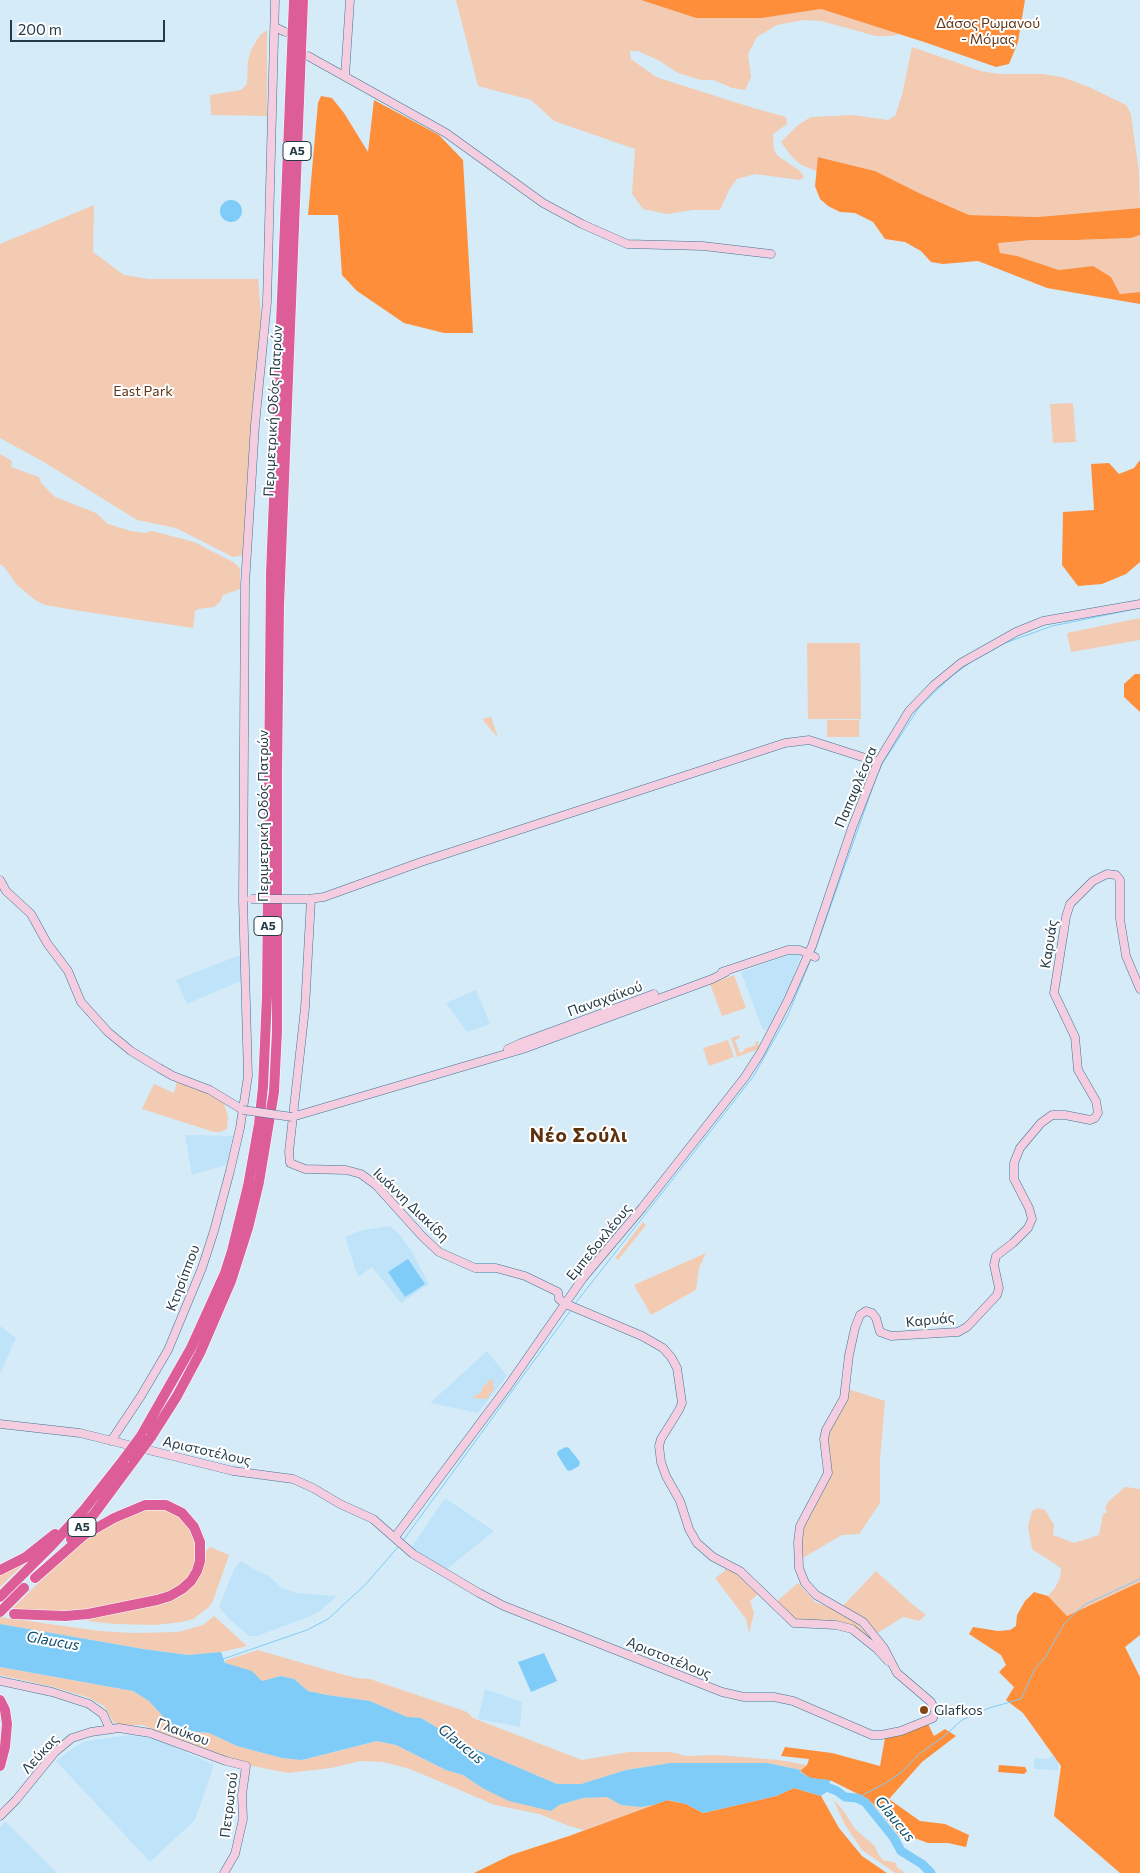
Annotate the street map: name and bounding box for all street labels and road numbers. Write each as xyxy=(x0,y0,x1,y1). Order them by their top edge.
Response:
road number: Α5 xyxy=(283,142,311,160)
street label: Περιμετρική Οδός Πατρών xyxy=(260,325,286,497)
street label: Περιμετρική Οδός Πατρών xyxy=(255,730,271,902)
street label: Παπαφλέσσα xyxy=(831,744,881,830)
road number: Α5 xyxy=(254,916,282,936)
street label: Καρυάς xyxy=(1037,918,1061,970)
street label: Παναχαϊκού xyxy=(565,978,645,1020)
street label: Ιωάννη Διακίδη xyxy=(370,1165,452,1245)
street label: Εμπεδοκλέους xyxy=(563,1200,635,1284)
street label: Κτησίππου xyxy=(163,1242,203,1314)
street label: Καρυάς xyxy=(905,1309,955,1331)
street label: Αριστοτέλους xyxy=(161,1433,253,1469)
road number: Α5 xyxy=(68,1518,96,1536)
street label: Αριστοτέλους xyxy=(624,1633,714,1683)
street label: Γλαύκου xyxy=(154,1715,212,1749)
street label: Λεύκας xyxy=(18,1731,62,1777)
street label: Πετρωτού xyxy=(217,1771,241,1839)

